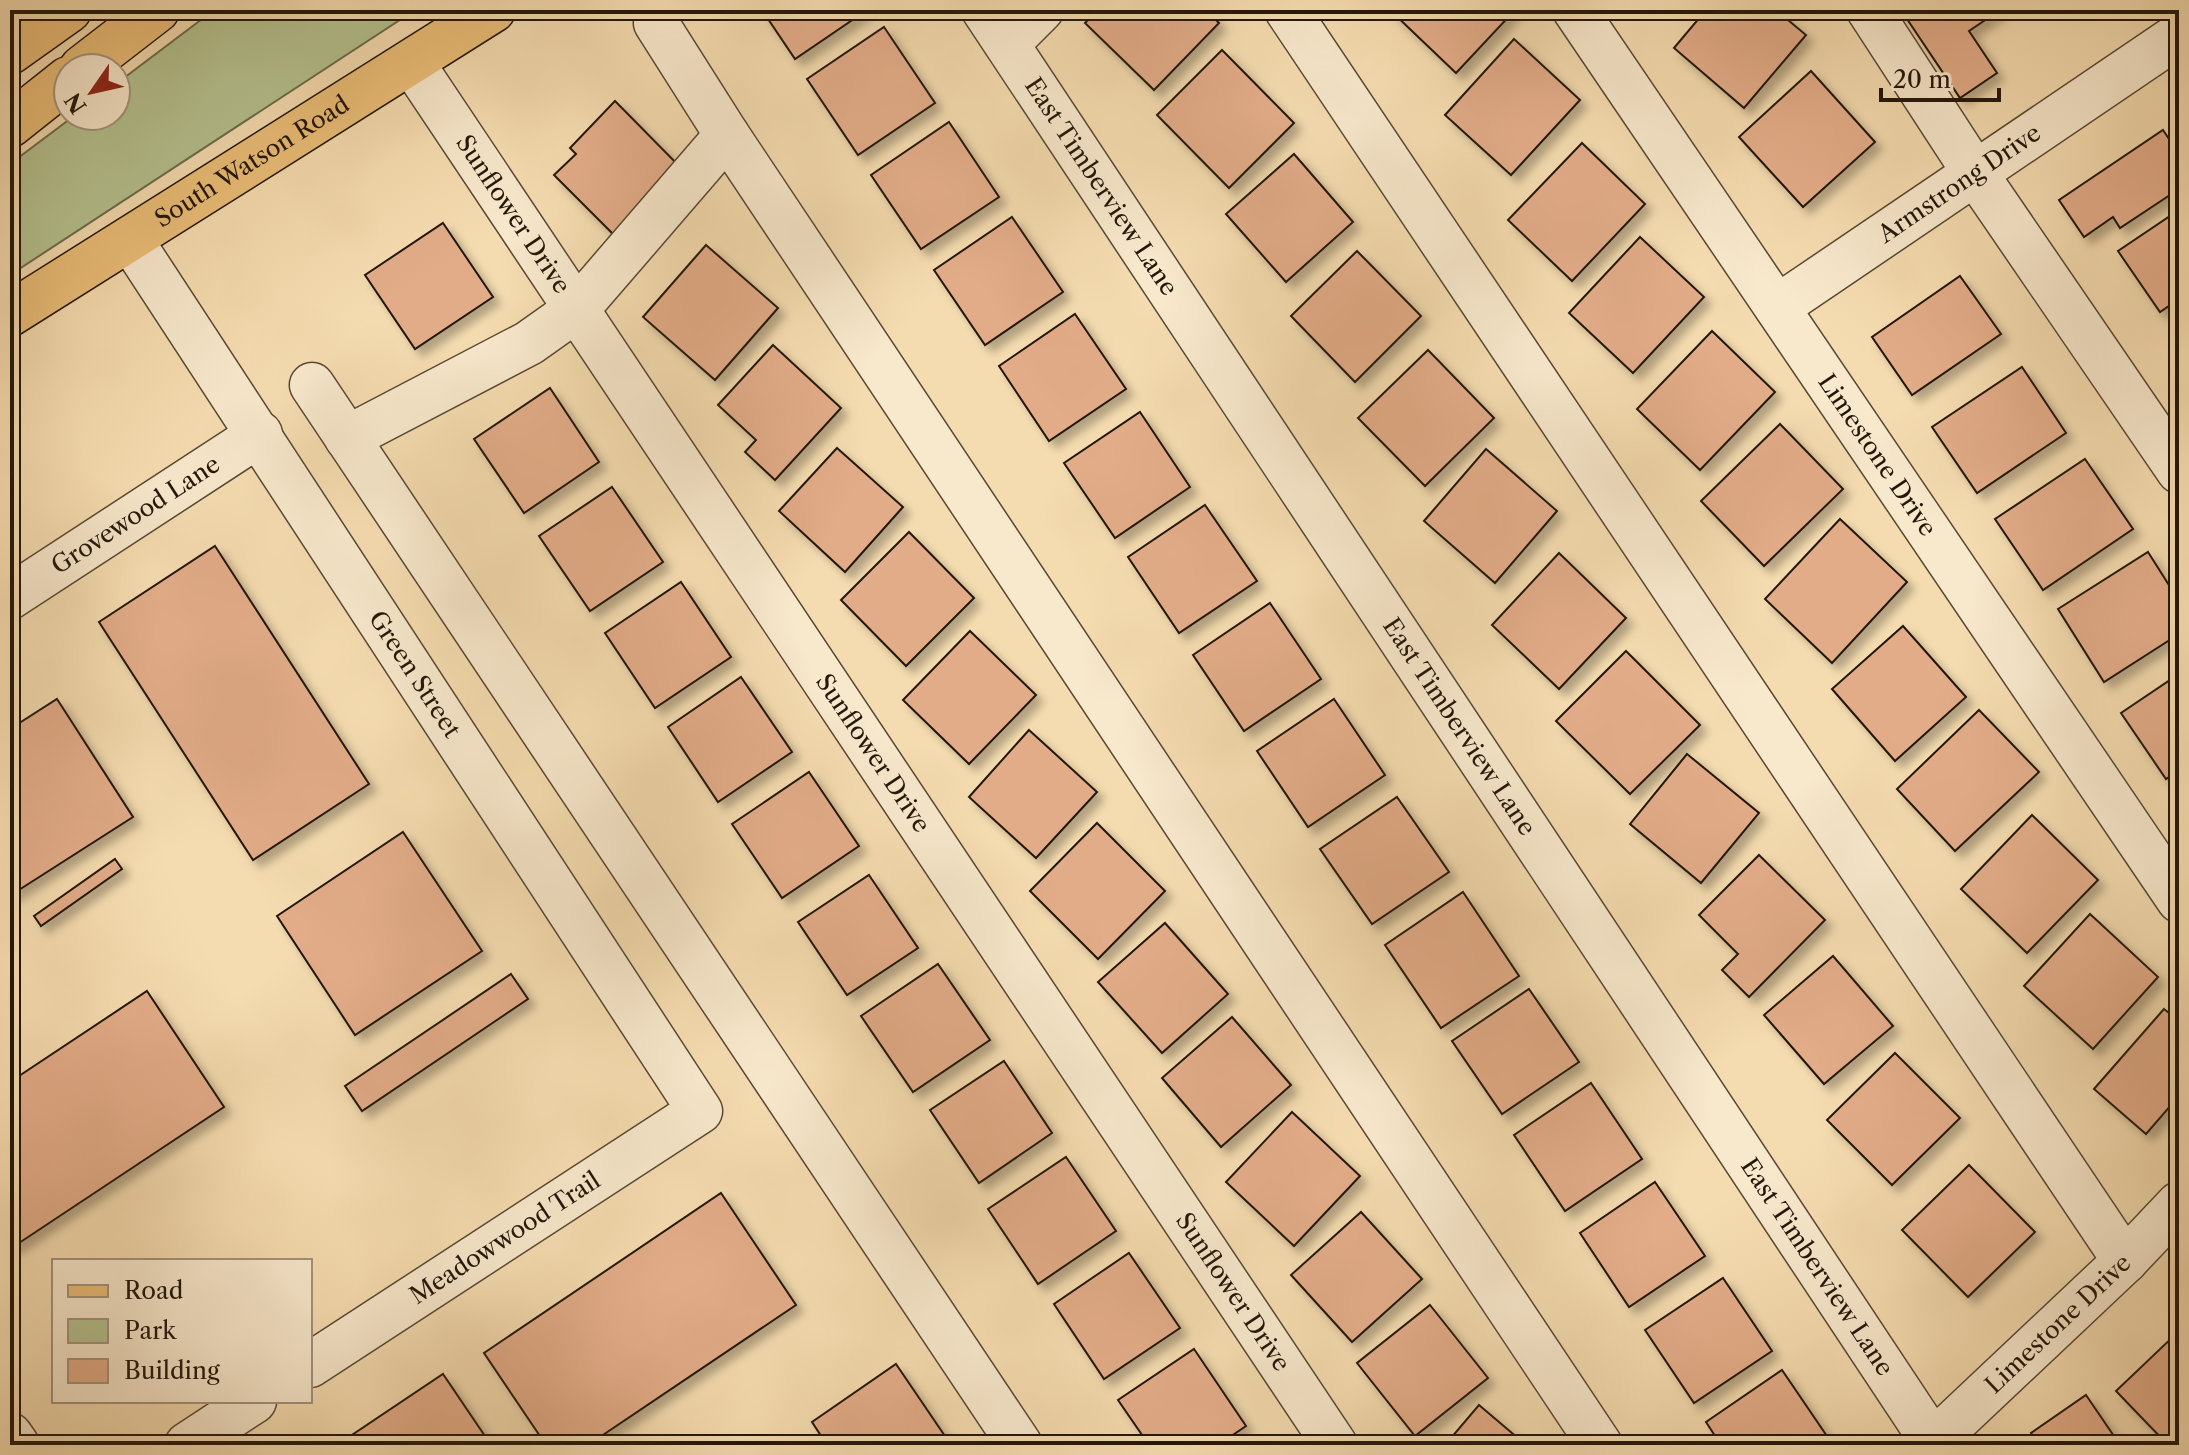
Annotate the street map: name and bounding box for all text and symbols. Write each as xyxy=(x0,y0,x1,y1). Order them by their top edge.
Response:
north arrow xyxy=(52,52,132,132)
scale bar xyxy=(1881,52,1999,102)
text: 20 m xyxy=(1893,65,1951,94)
street label: East Timberview Lane xyxy=(1019,72,1184,301)
text: N xyxy=(59,87,92,118)
street label: South Watson Road xyxy=(149,89,355,233)
street label: Armstrong Drive xyxy=(1872,118,2046,249)
street label: Sunflower Drive xyxy=(450,129,577,299)
street label: Limestone Drive xyxy=(1812,368,1943,541)
street label: Grovewood Lane xyxy=(46,449,225,580)
street label: Green Street xyxy=(363,605,467,743)
street label: East Timberview Lane xyxy=(1377,612,1542,841)
street label: Sunflower Drive xyxy=(810,668,937,838)
street label: East Timberview Lane xyxy=(1735,1152,1900,1381)
street label: Meadowwood Trail xyxy=(404,1165,605,1310)
street label: Sunflower Drive xyxy=(1170,1207,1297,1377)
street label: Limestone Drive xyxy=(1979,1248,2137,1399)
legend xyxy=(52,1259,312,1403)
text: Road xyxy=(124,1276,184,1305)
text: Park xyxy=(124,1316,177,1345)
text: Building xyxy=(124,1356,220,1385)

